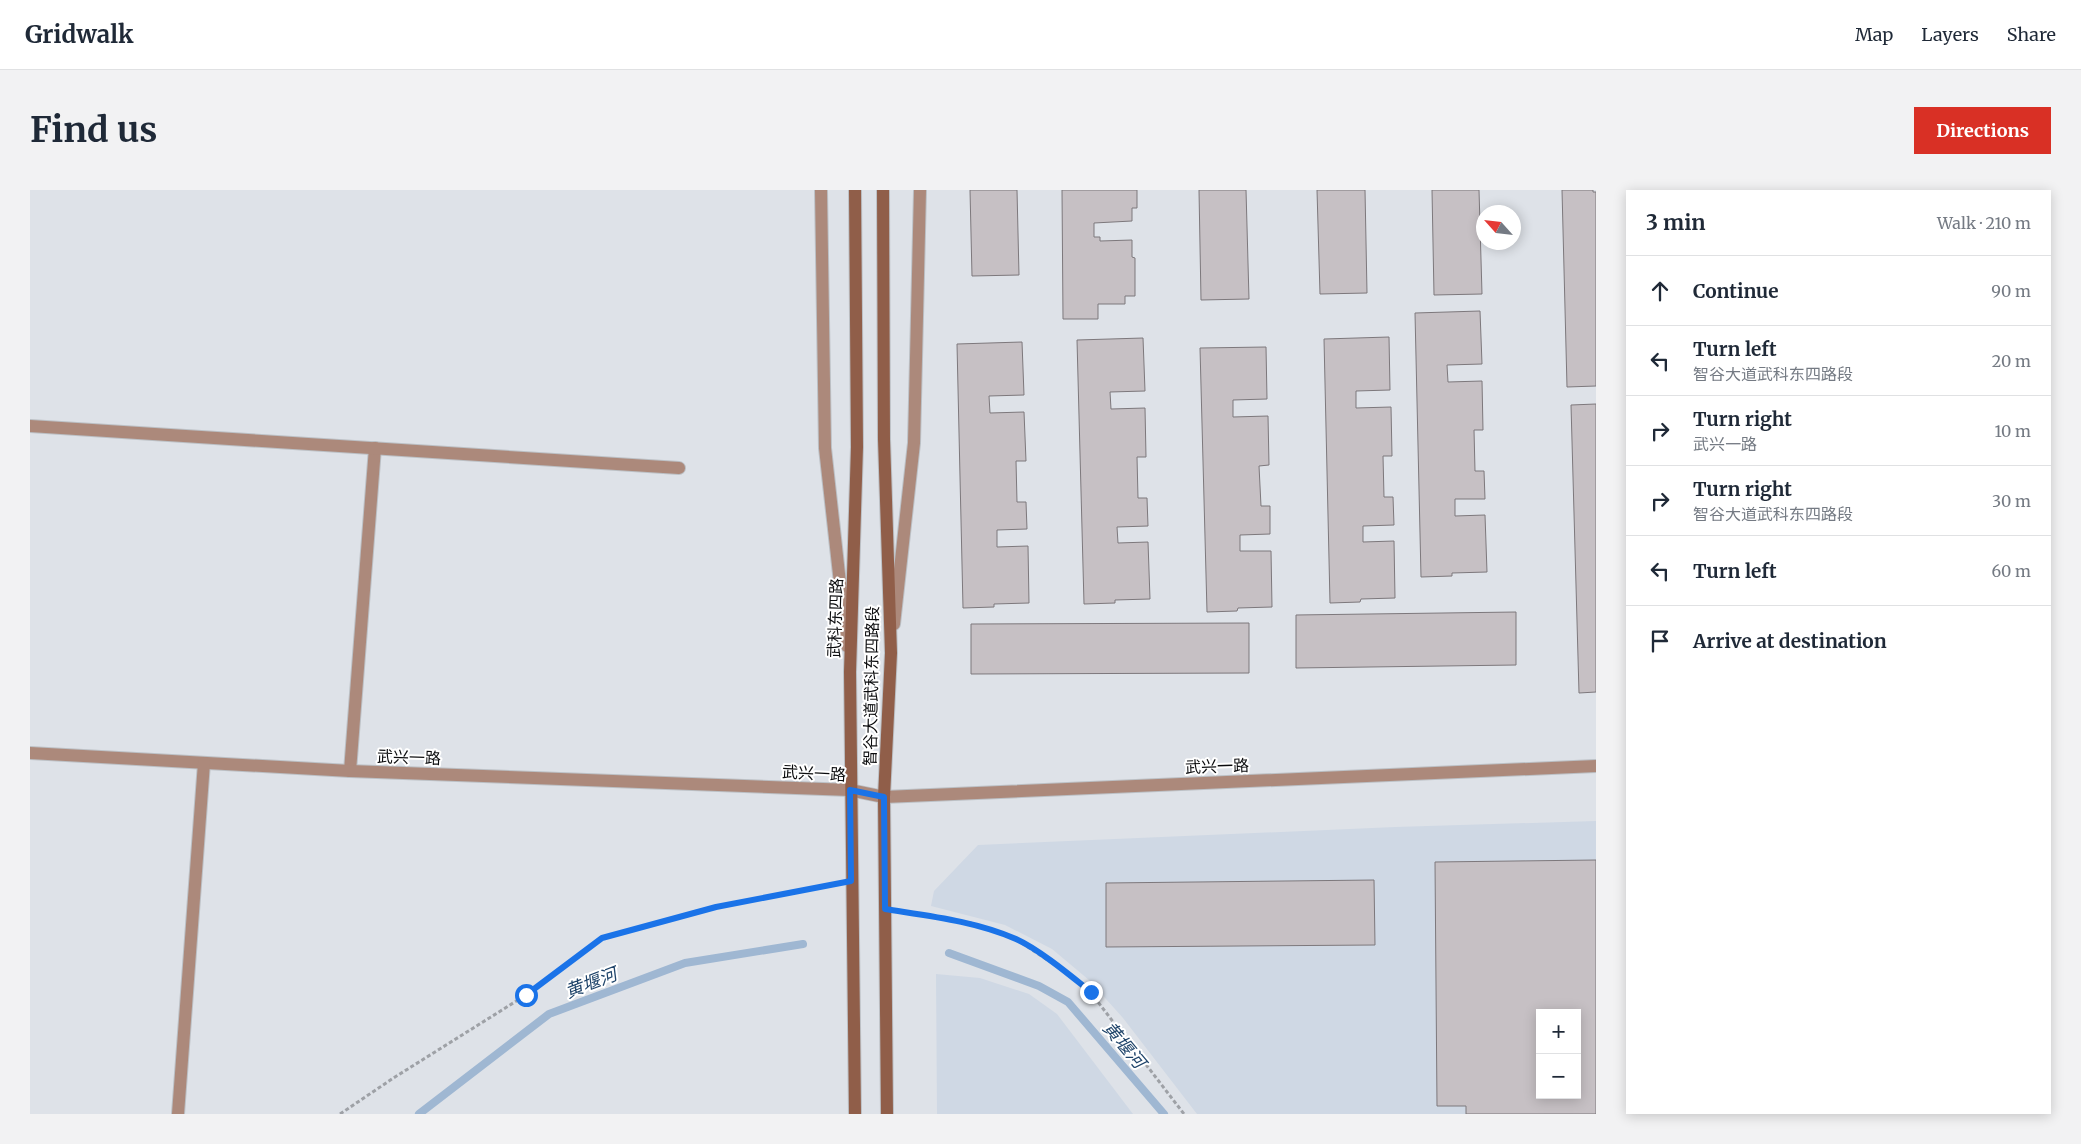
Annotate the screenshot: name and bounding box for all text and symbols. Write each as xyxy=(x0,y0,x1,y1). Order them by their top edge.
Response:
text: Gridwalk xyxy=(25,19,134,50)
text: Map xyxy=(1855,23,1893,46)
text: Layers xyxy=(1921,23,1979,46)
text: Share xyxy=(2007,23,2056,46)
button: Directions xyxy=(1914,107,2051,154)
text: Find us xyxy=(30,108,157,152)
north arrow xyxy=(1476,205,1521,250)
text: 3 min xyxy=(1646,209,1705,236)
text: Walk · 210 m xyxy=(1937,213,2031,233)
icon: ahead xyxy=(1646,277,1674,305)
text: Continue xyxy=(1693,279,1779,303)
text: 90 m xyxy=(1991,281,2031,301)
text: Turn left xyxy=(1693,337,1777,361)
icon: left xyxy=(1646,347,1674,375)
text: 20 m xyxy=(1992,351,2031,371)
text: 智谷大道武科东四路段 xyxy=(1693,364,1853,384)
text: Turn right xyxy=(1693,407,1792,431)
icon: right xyxy=(1646,417,1674,445)
text: 10 m xyxy=(1994,421,2031,441)
text: 武兴一路 xyxy=(1693,434,1757,454)
text: Turn right xyxy=(1693,477,1792,501)
icon: right xyxy=(1646,487,1674,515)
text: 30 m xyxy=(1992,491,2031,511)
text: 智谷大道武科东四路段 xyxy=(1693,504,1853,524)
icon: left xyxy=(1646,557,1674,585)
text: Turn left xyxy=(1693,559,1777,583)
text: 60 m xyxy=(1991,561,2031,581)
street label: 武科东四路 xyxy=(824,578,846,658)
street label: 智谷大道武科东四路段 xyxy=(860,606,882,766)
icon: arrive xyxy=(1646,627,1674,655)
text: Arrive at destination xyxy=(1693,629,1887,653)
street label: 武兴一路 xyxy=(377,746,441,768)
street label: 武兴一路 xyxy=(1185,755,1249,777)
street label: 武兴一路 xyxy=(782,761,846,785)
water label: 黄堰河 xyxy=(561,961,623,1003)
route end xyxy=(1080,981,1103,1004)
route start xyxy=(515,984,538,1007)
map controls xyxy=(1536,1009,1581,1099)
button: + xyxy=(1536,1009,1581,1054)
water label: 黄堰河 xyxy=(1098,1017,1152,1075)
button: − xyxy=(1536,1054,1581,1099)

